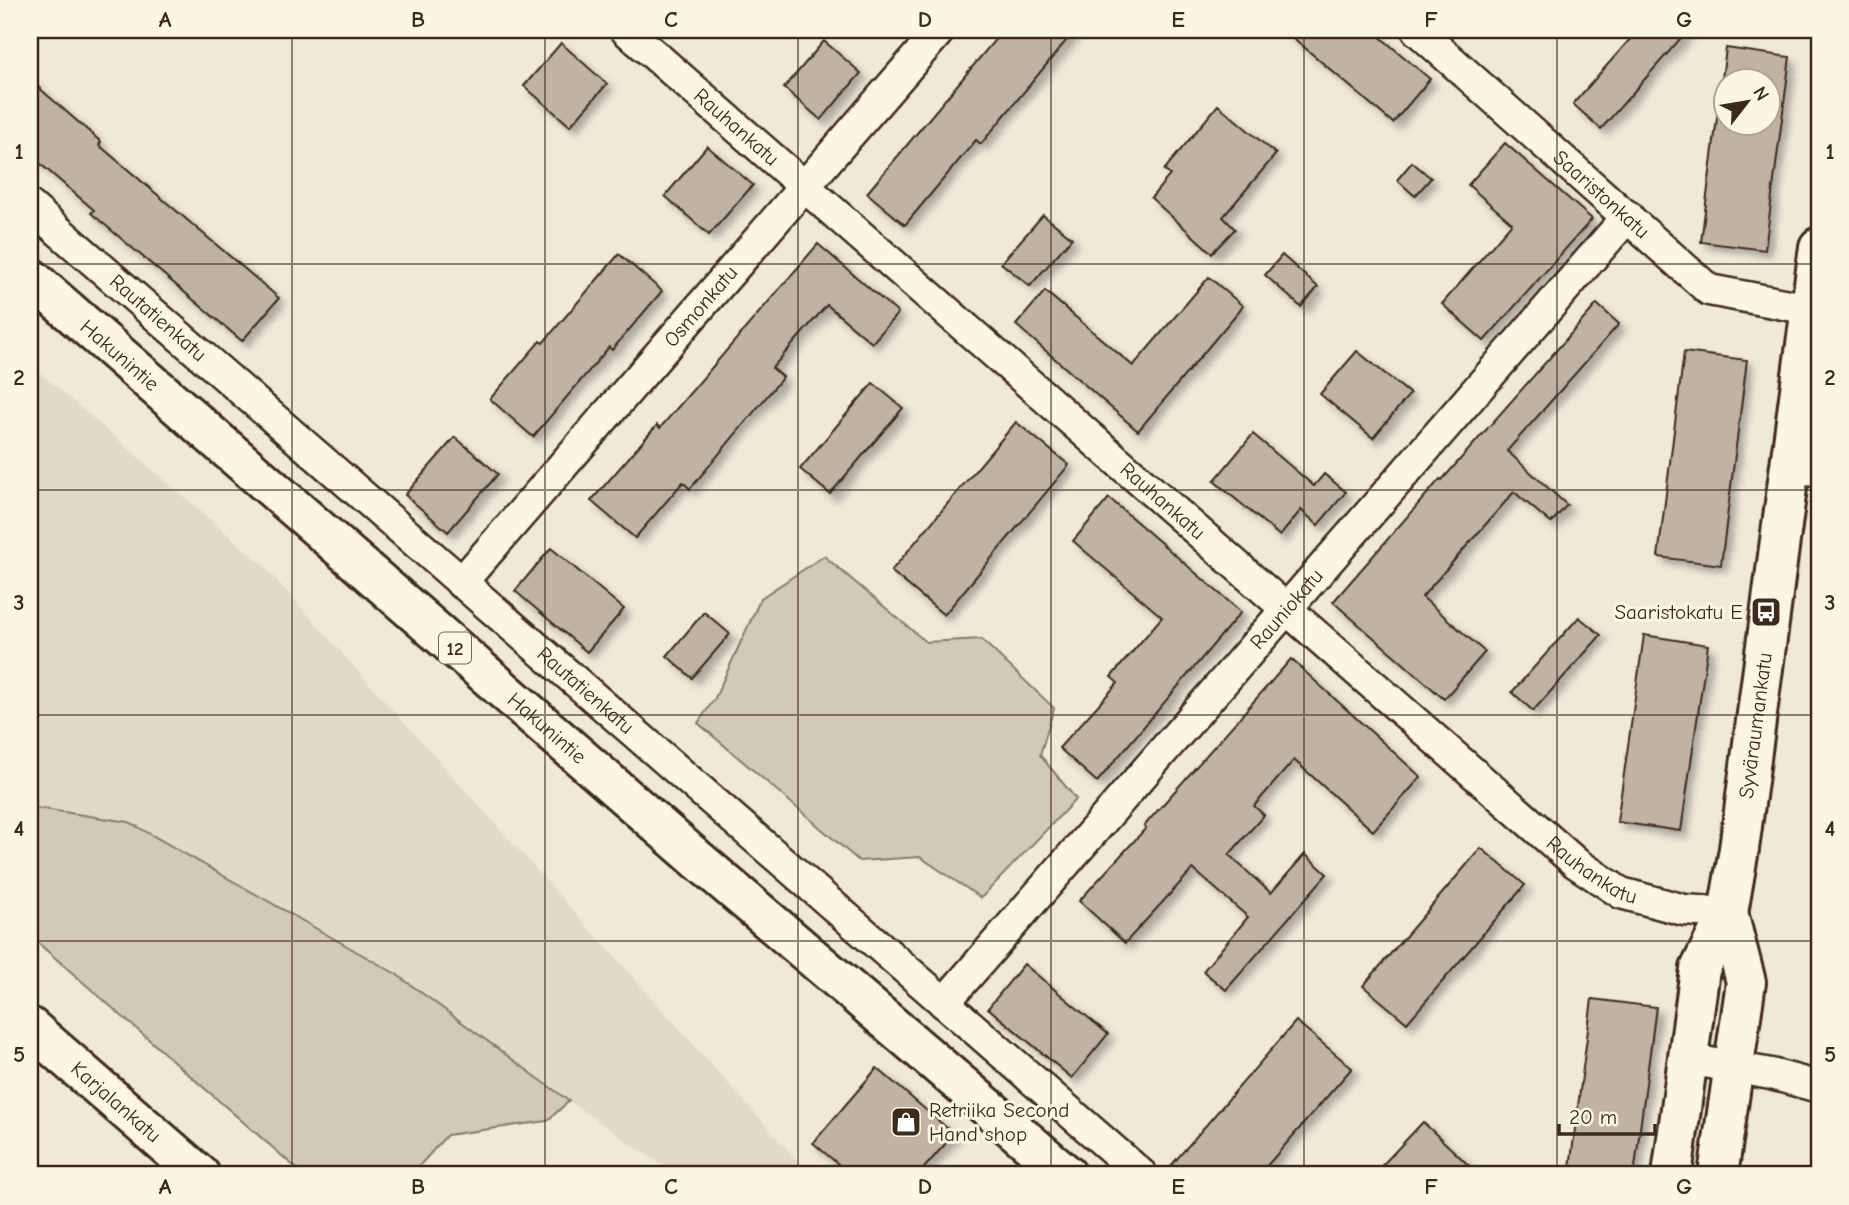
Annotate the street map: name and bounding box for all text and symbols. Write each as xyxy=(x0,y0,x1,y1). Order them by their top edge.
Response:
text: A xyxy=(159,6,172,33)
text: B xyxy=(411,6,425,33)
text: C xyxy=(664,6,678,33)
text: D xyxy=(918,6,932,33)
text: E xyxy=(1171,6,1185,33)
text: F xyxy=(1424,6,1438,33)
text: G xyxy=(1676,6,1692,33)
north arrow xyxy=(1713,66,1783,136)
street label: Rauhankatu xyxy=(689,83,784,171)
text: N xyxy=(1748,83,1773,105)
text: 1 xyxy=(14,138,24,165)
text: 1 xyxy=(1825,138,1835,165)
street label: Saaristonkatu xyxy=(1548,145,1654,243)
street label: Osmonkatu xyxy=(659,261,742,352)
street label: Rautatienkatu xyxy=(105,269,211,366)
street label: Hakunintie xyxy=(75,315,164,396)
text: 2 xyxy=(13,364,25,391)
text: 2 xyxy=(1824,364,1836,391)
street label: Rauhankatu xyxy=(1115,457,1210,544)
street label: Rauniokatu xyxy=(1245,564,1328,654)
text: 3 xyxy=(13,589,25,616)
text: 3 xyxy=(1824,589,1836,616)
bus stop icon: Saaristokatu E xyxy=(1749,595,1783,629)
place label: Saaristokatu E xyxy=(1614,600,1743,624)
road number: 12 xyxy=(439,632,471,664)
street label: Rautatienkatu xyxy=(532,642,639,739)
street label: Syväraumankatu xyxy=(1734,651,1777,800)
street label: Hakunintie xyxy=(503,687,591,769)
text: 4 xyxy=(14,815,25,842)
text: 4 xyxy=(1825,815,1836,842)
street label: Rauhankatu xyxy=(1542,831,1639,909)
text: 5 xyxy=(13,1041,25,1068)
text: 5 xyxy=(1824,1041,1836,1068)
street label: Karjalankatu xyxy=(66,1056,166,1147)
scale bar xyxy=(1559,1093,1655,1137)
place label: Retriika Second Hand shop xyxy=(929,1098,1069,1146)
shop icon: Retriika Second Hand shop xyxy=(889,1105,923,1139)
text: 20 m xyxy=(1569,1105,1617,1129)
text: A xyxy=(159,1173,172,1200)
text: B xyxy=(411,1173,425,1200)
text: C xyxy=(664,1173,678,1200)
text: D xyxy=(918,1173,932,1200)
text: E xyxy=(1171,1173,1185,1200)
text: F xyxy=(1424,1173,1438,1200)
text: G xyxy=(1676,1173,1692,1200)

